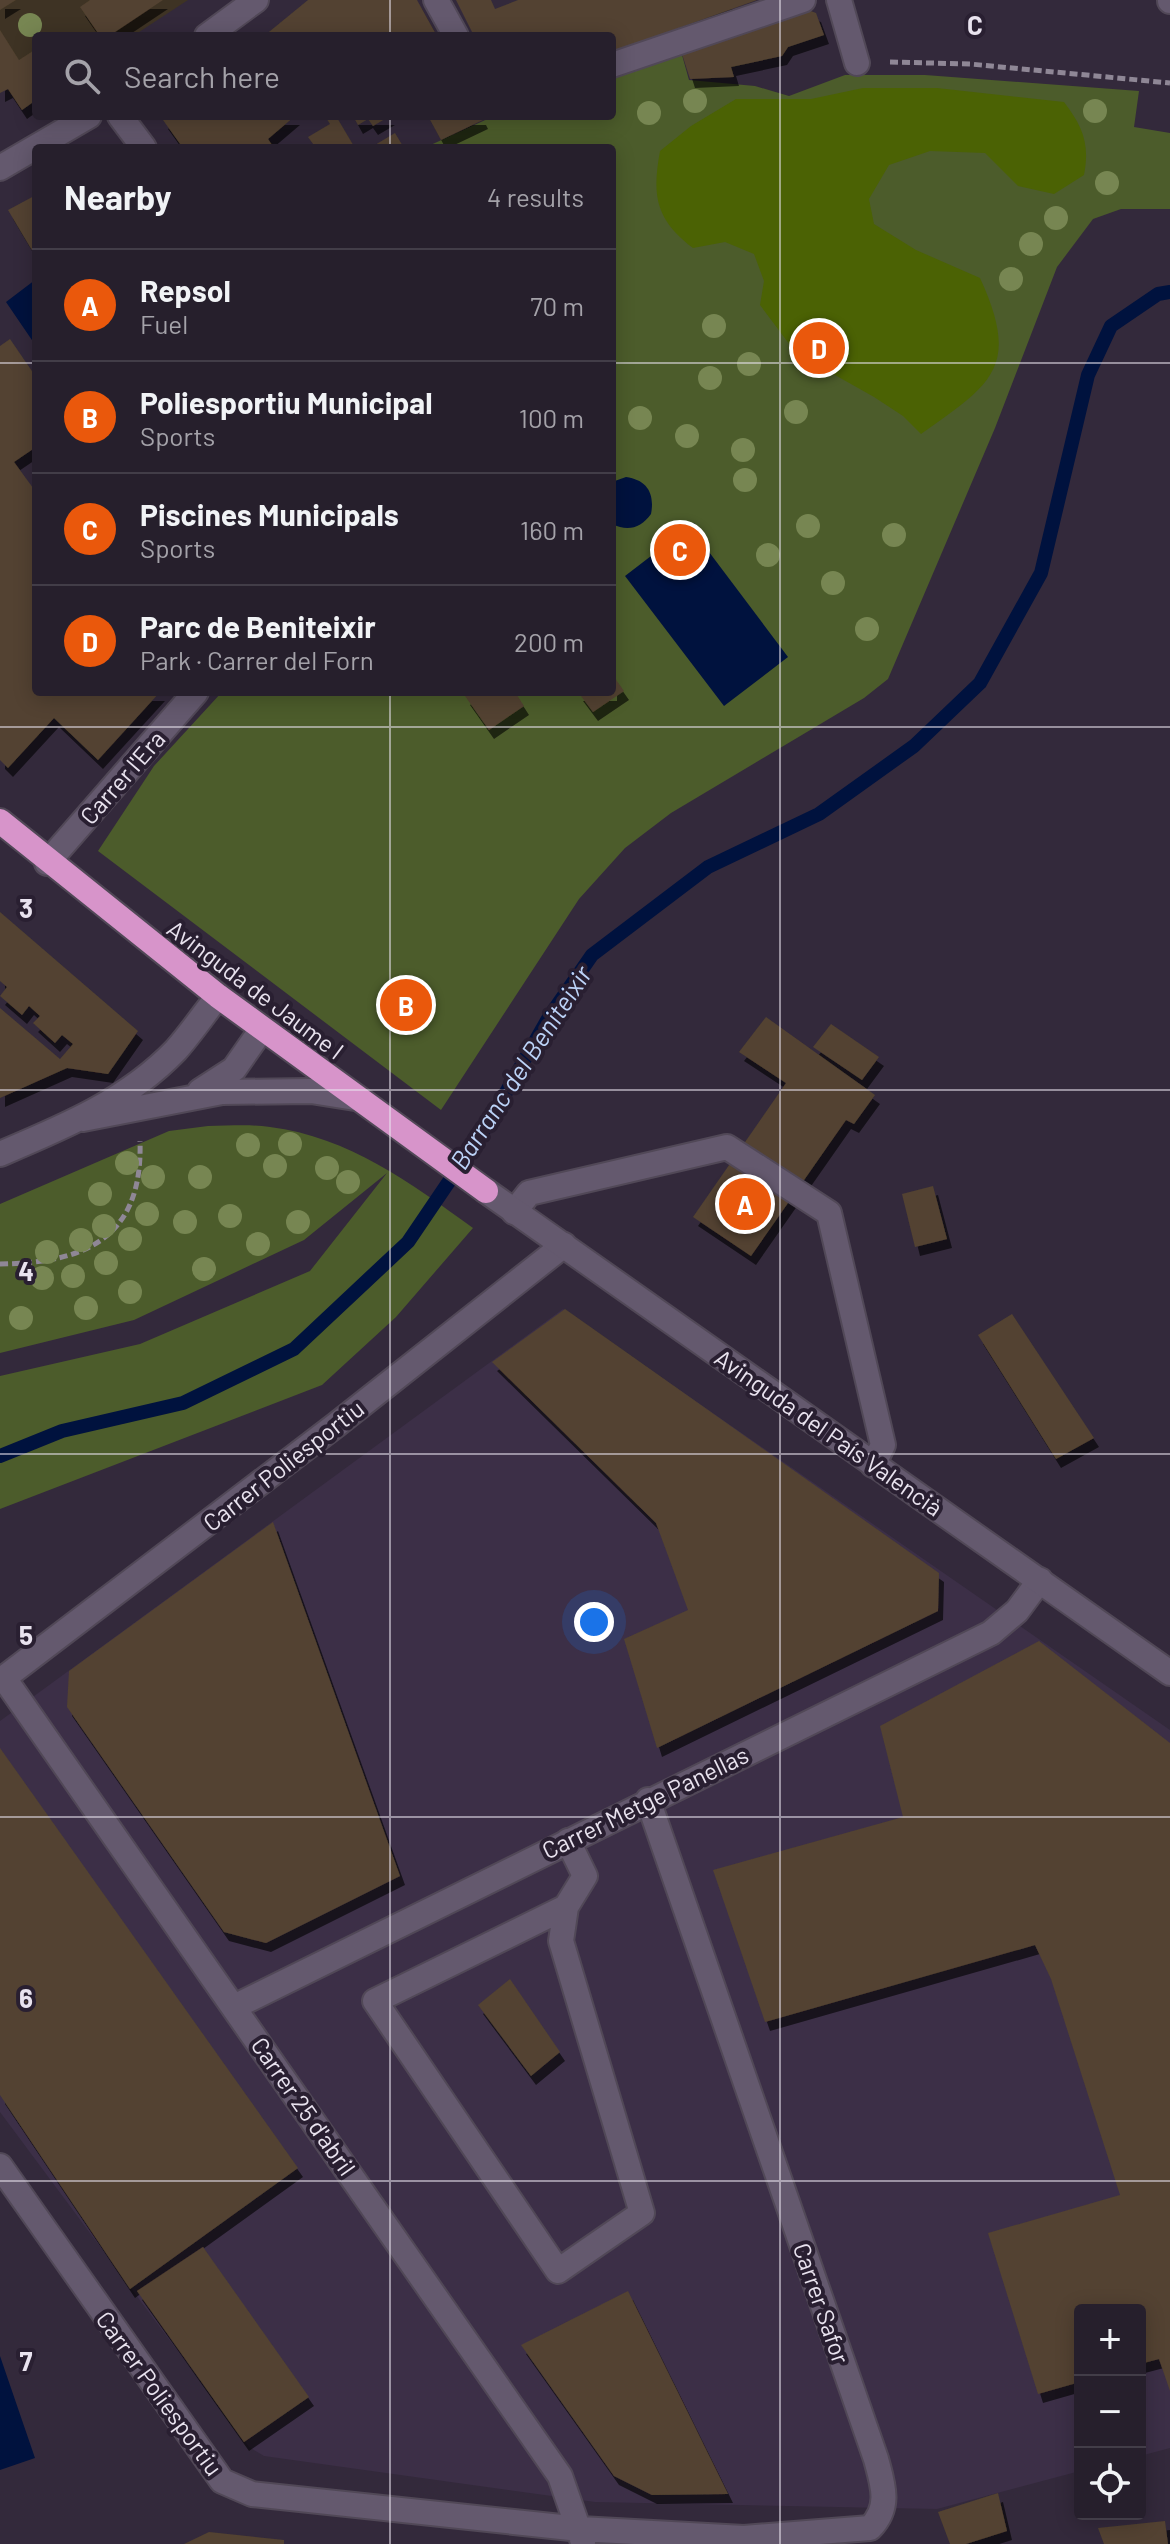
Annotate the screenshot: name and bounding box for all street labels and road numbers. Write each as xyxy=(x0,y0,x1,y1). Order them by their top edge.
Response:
street label: Carrer l'Era xyxy=(73,724,171,830)
street label: Avinguda de Jaume I xyxy=(162,913,350,1065)
street label: Avinguda del País Valencià xyxy=(710,1342,948,1522)
street label: Carrer Poliesportiu xyxy=(197,1393,369,1537)
street label: Carrer Metge Panellas xyxy=(537,1739,753,1865)
street label: Carrer 25 d'abril xyxy=(246,2031,362,2181)
street label: Carrer Safor xyxy=(788,2239,856,2367)
street label: Carrer Poliesportiu xyxy=(91,2305,229,2481)

